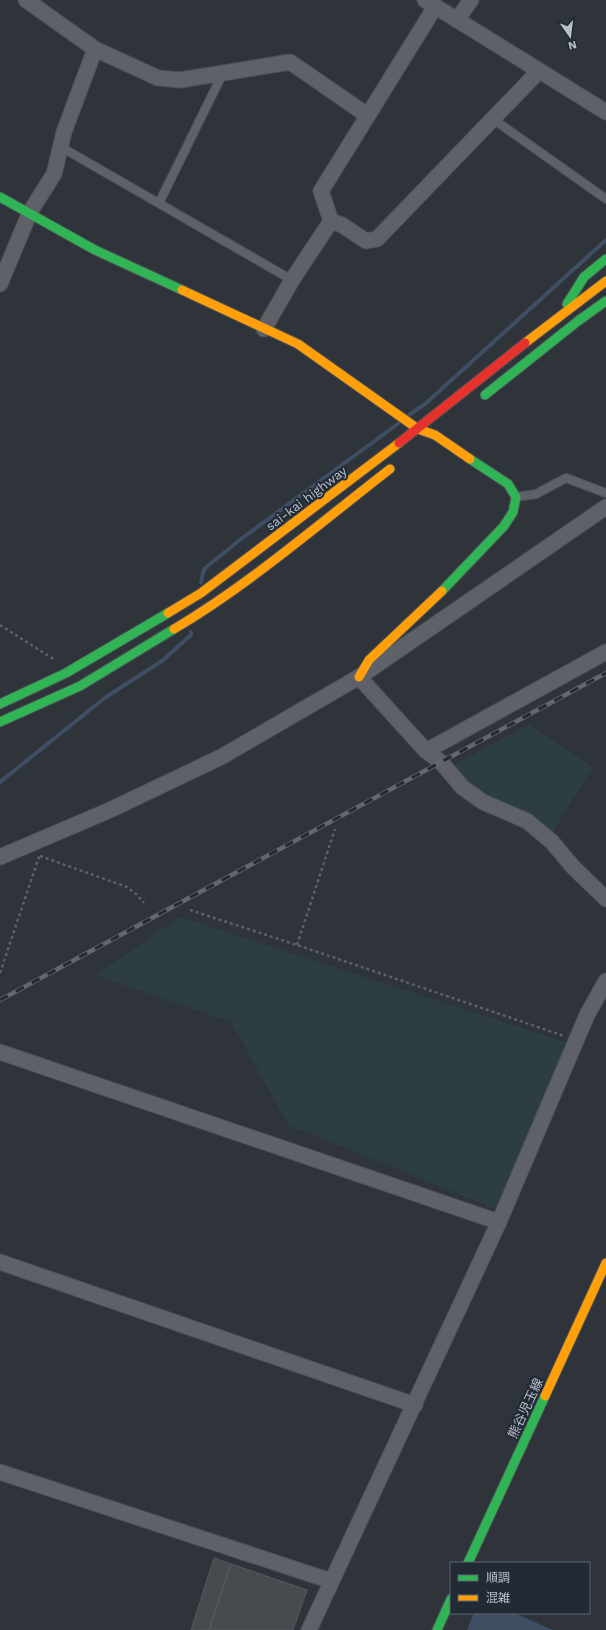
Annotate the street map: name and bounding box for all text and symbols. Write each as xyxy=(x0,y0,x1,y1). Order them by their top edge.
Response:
north arrow xyxy=(550,16,590,56)
text: N xyxy=(567,38,578,53)
street label: sai-kai highway xyxy=(263,463,350,534)
street label: 熊谷児玉線 xyxy=(505,1376,546,1441)
legend xyxy=(450,1562,590,1614)
text: 順調 xyxy=(486,1571,510,1585)
text: 混雑 xyxy=(486,1591,510,1605)

